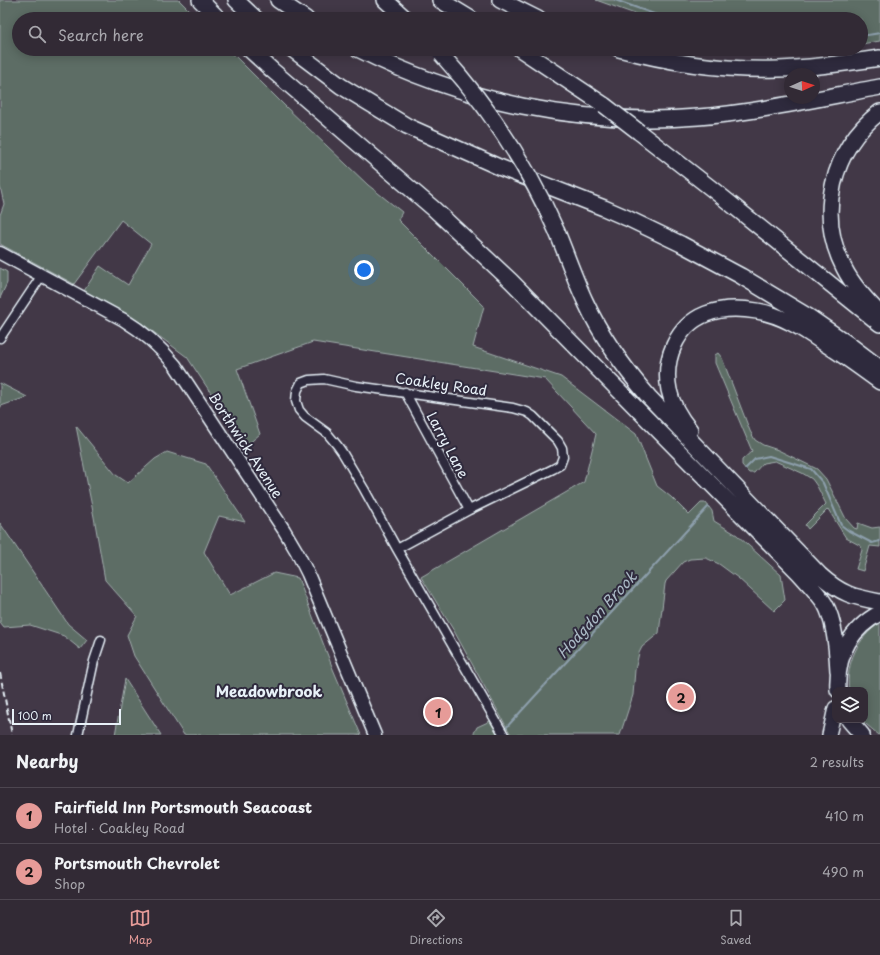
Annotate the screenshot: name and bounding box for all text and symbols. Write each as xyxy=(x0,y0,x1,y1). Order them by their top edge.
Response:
search box xyxy=(12,12,868,56)
icon: search xyxy=(26,23,48,45)
text: Search here xyxy=(58,23,144,46)
north arrow xyxy=(784,68,820,104)
your location xyxy=(354,260,374,280)
street label: Coakley Road xyxy=(394,367,488,401)
street label: Borthwick Avenue xyxy=(204,388,288,503)
street label: Larry Lane xyxy=(422,408,474,482)
water label: Hodgdon Brook xyxy=(551,565,642,663)
district label: Meadowbrook xyxy=(216,679,322,702)
pin: 2 xyxy=(668,682,694,712)
map controls xyxy=(832,687,868,723)
button: layers xyxy=(832,687,868,723)
pin: 1 xyxy=(425,697,451,727)
scale bar xyxy=(12,707,121,726)
text: 100 m xyxy=(18,707,52,724)
text: Nearby xyxy=(16,748,78,774)
text: 2 results xyxy=(810,752,864,771)
text: Fairfield Inn Portsmouth Seacoast xyxy=(54,795,312,818)
text: 1 xyxy=(26,806,32,825)
text: 410 m xyxy=(825,806,864,825)
text: Hotel · Coakley Road xyxy=(54,818,185,837)
text: Portsmouth Chevrolet xyxy=(54,851,220,874)
text: 2 xyxy=(24,862,34,881)
text: 490 m xyxy=(822,862,864,881)
text: Shop xyxy=(54,874,85,893)
tab: Map xyxy=(129,907,152,948)
tab: Directions xyxy=(409,907,463,948)
tab: Saved xyxy=(720,907,751,948)

